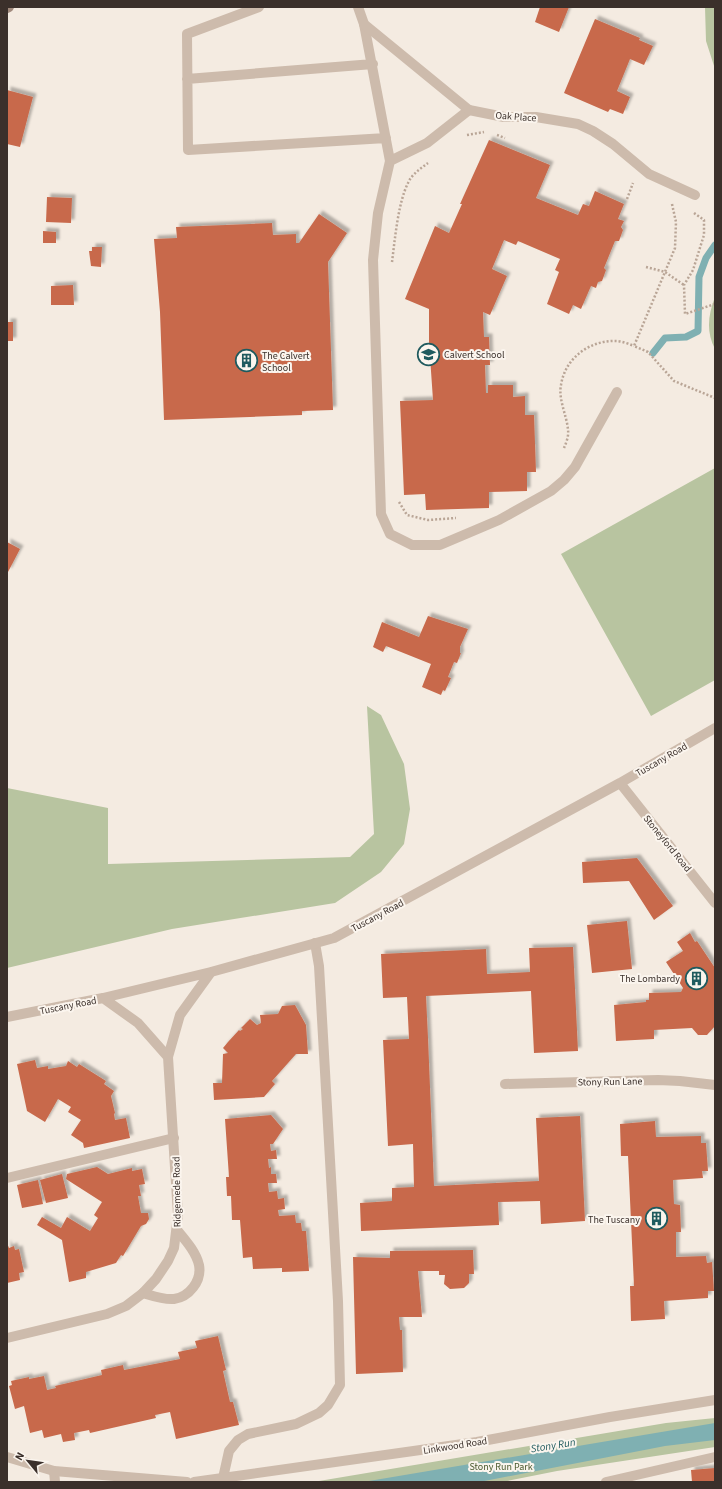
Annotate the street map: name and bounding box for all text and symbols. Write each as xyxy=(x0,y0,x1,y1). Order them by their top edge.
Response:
street label: Oak Place xyxy=(495,109,537,125)
school or university icon: Calvert School xyxy=(415,341,441,367)
building icon: The Calvert School xyxy=(233,348,259,374)
place label: Calvert School xyxy=(444,348,505,362)
place label: The Calvert School xyxy=(262,349,310,375)
street label: Tuscany Road xyxy=(633,739,690,780)
street label: Stoneyford Road xyxy=(640,812,695,875)
street label: Tuscany Road xyxy=(349,896,406,936)
building icon: The Lombardy xyxy=(683,965,709,991)
place label: The Lombardy xyxy=(620,972,680,986)
street label: Tuscany Road xyxy=(39,994,98,1018)
street label: Stony Run Lane xyxy=(577,1074,643,1090)
street label: Ridgemede Road xyxy=(169,1156,185,1227)
building icon: The Tuscany xyxy=(643,1206,669,1232)
place label: The Tuscany xyxy=(588,1213,640,1227)
street label: Linkwood Road xyxy=(422,1434,488,1458)
water label: Stony Run xyxy=(530,1435,577,1456)
north arrow xyxy=(8,1441,48,1481)
text: N xyxy=(11,1450,28,1463)
park label: Stony Run Park xyxy=(469,1460,533,1474)

